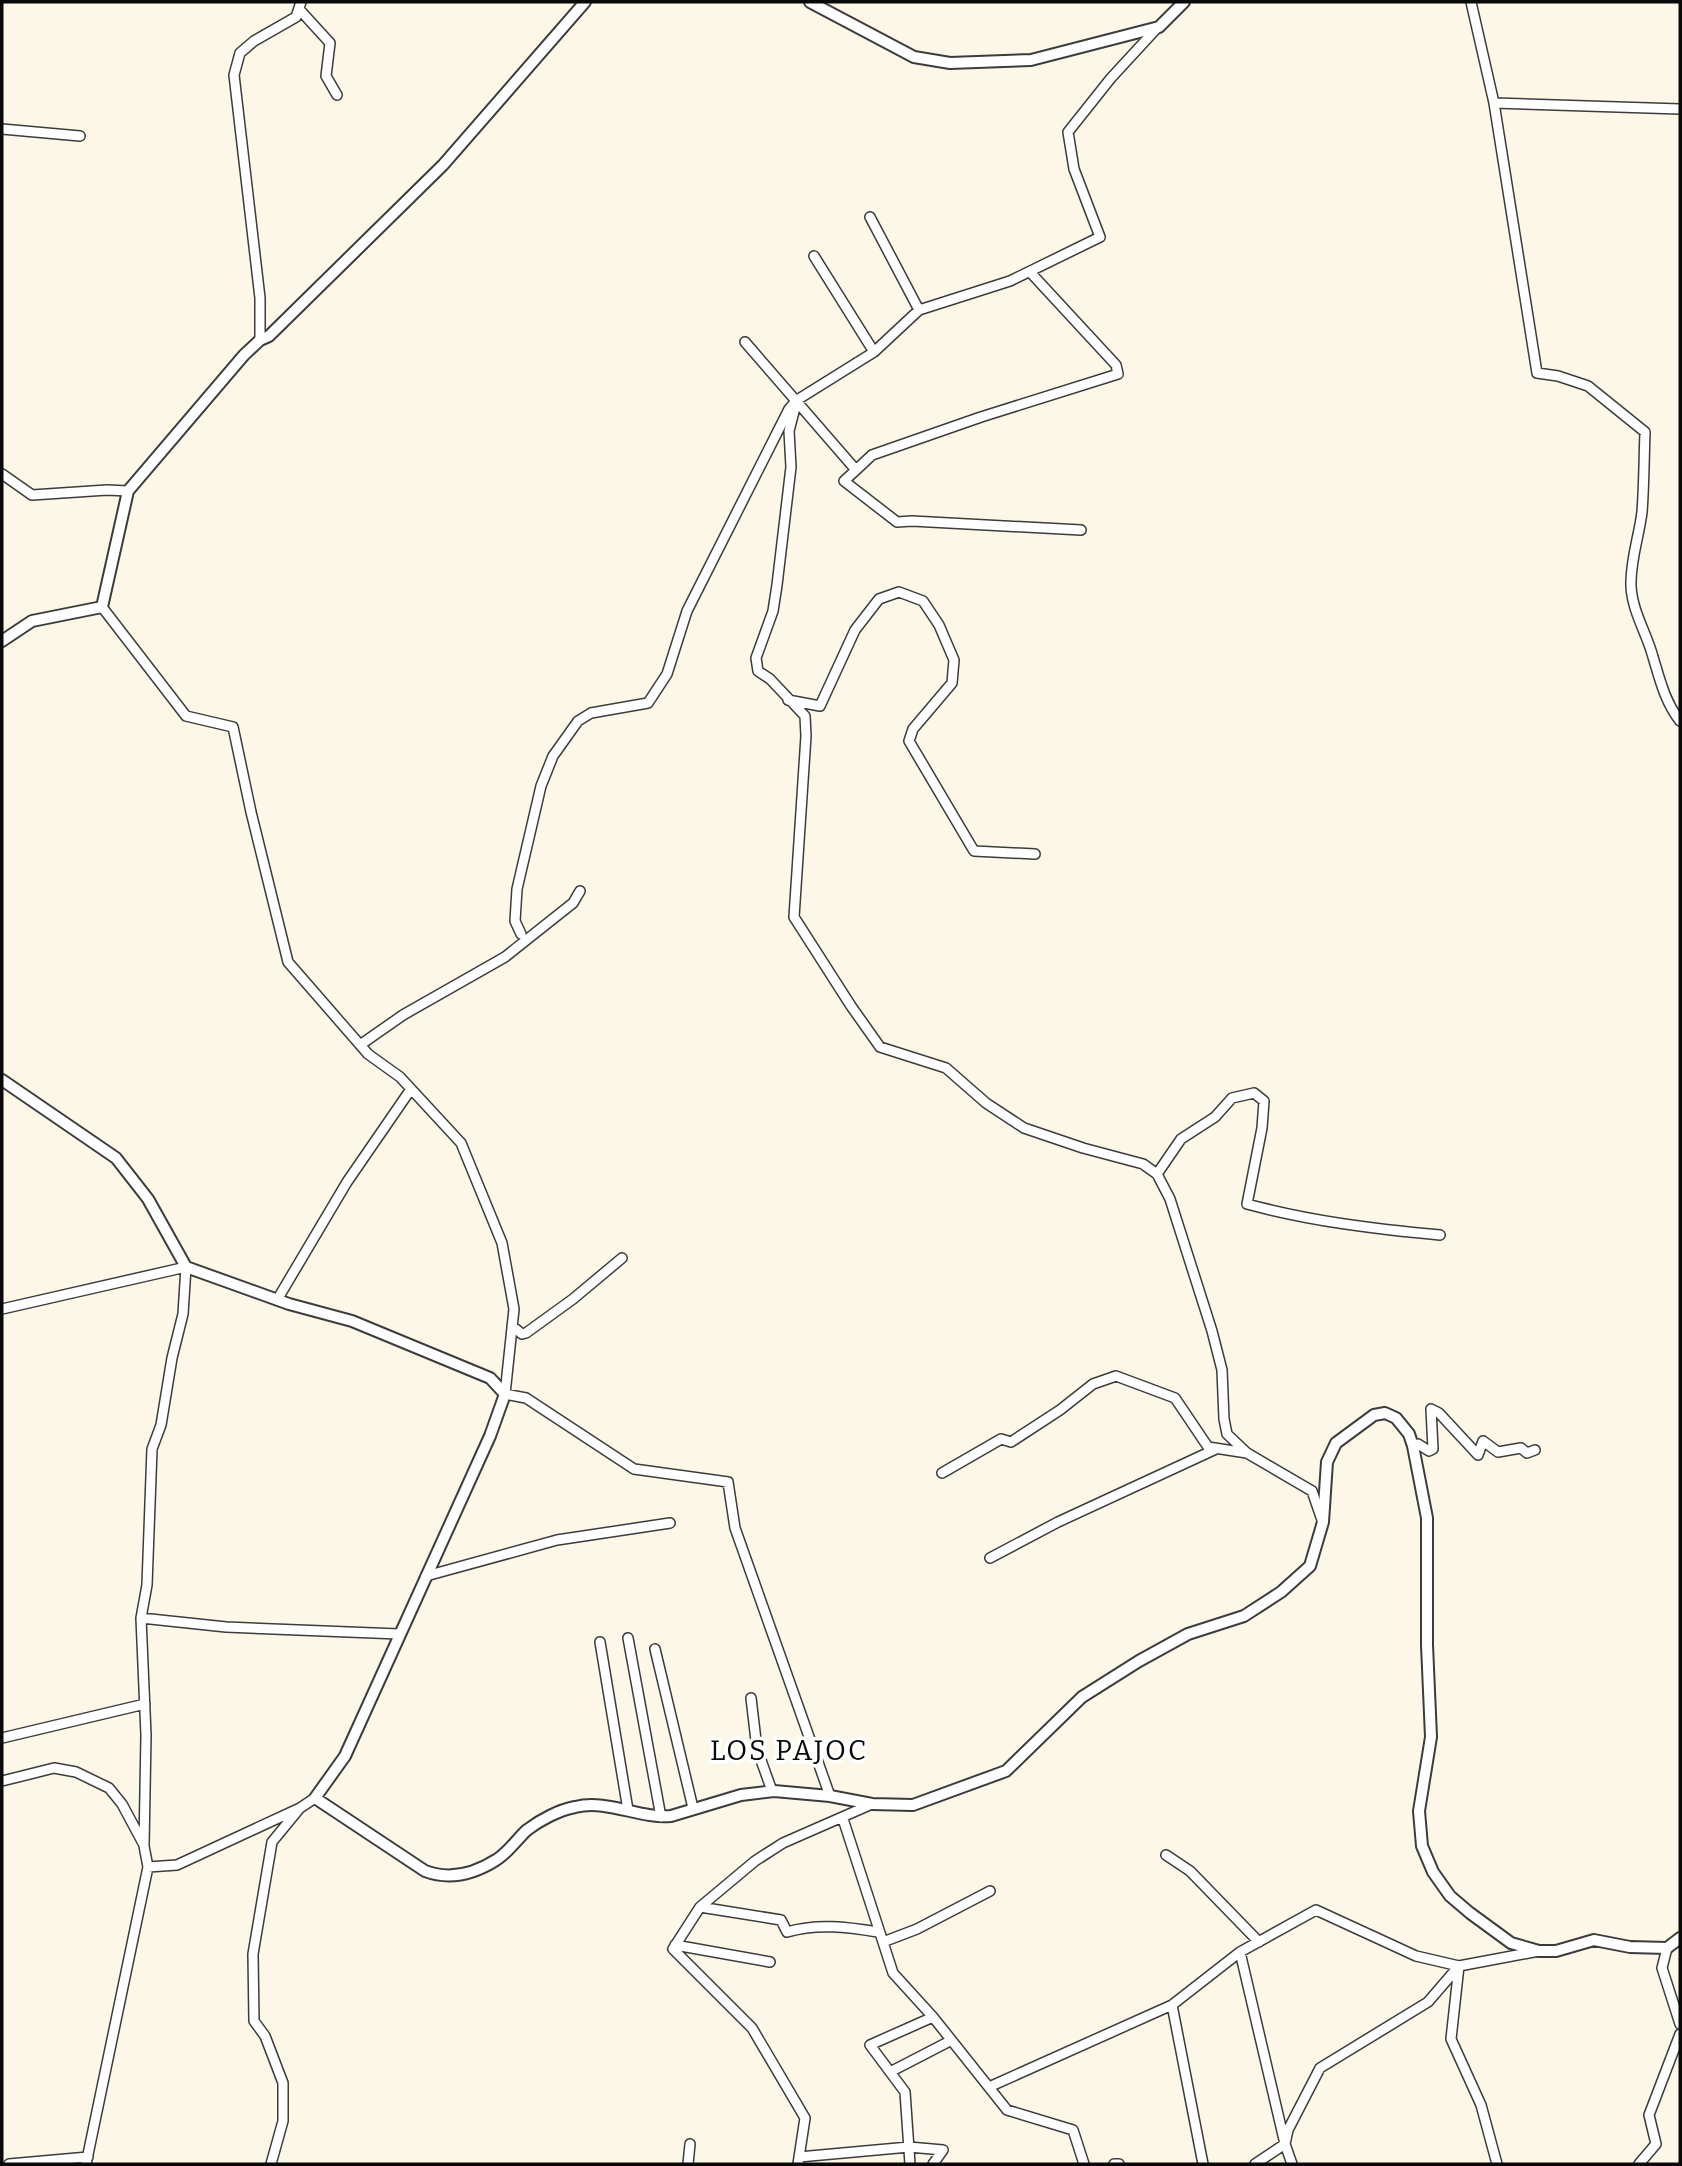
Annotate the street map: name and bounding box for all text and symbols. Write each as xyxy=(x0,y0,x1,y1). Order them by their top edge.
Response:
district label: LOS PAJOC xyxy=(710,1734,868,1767)

